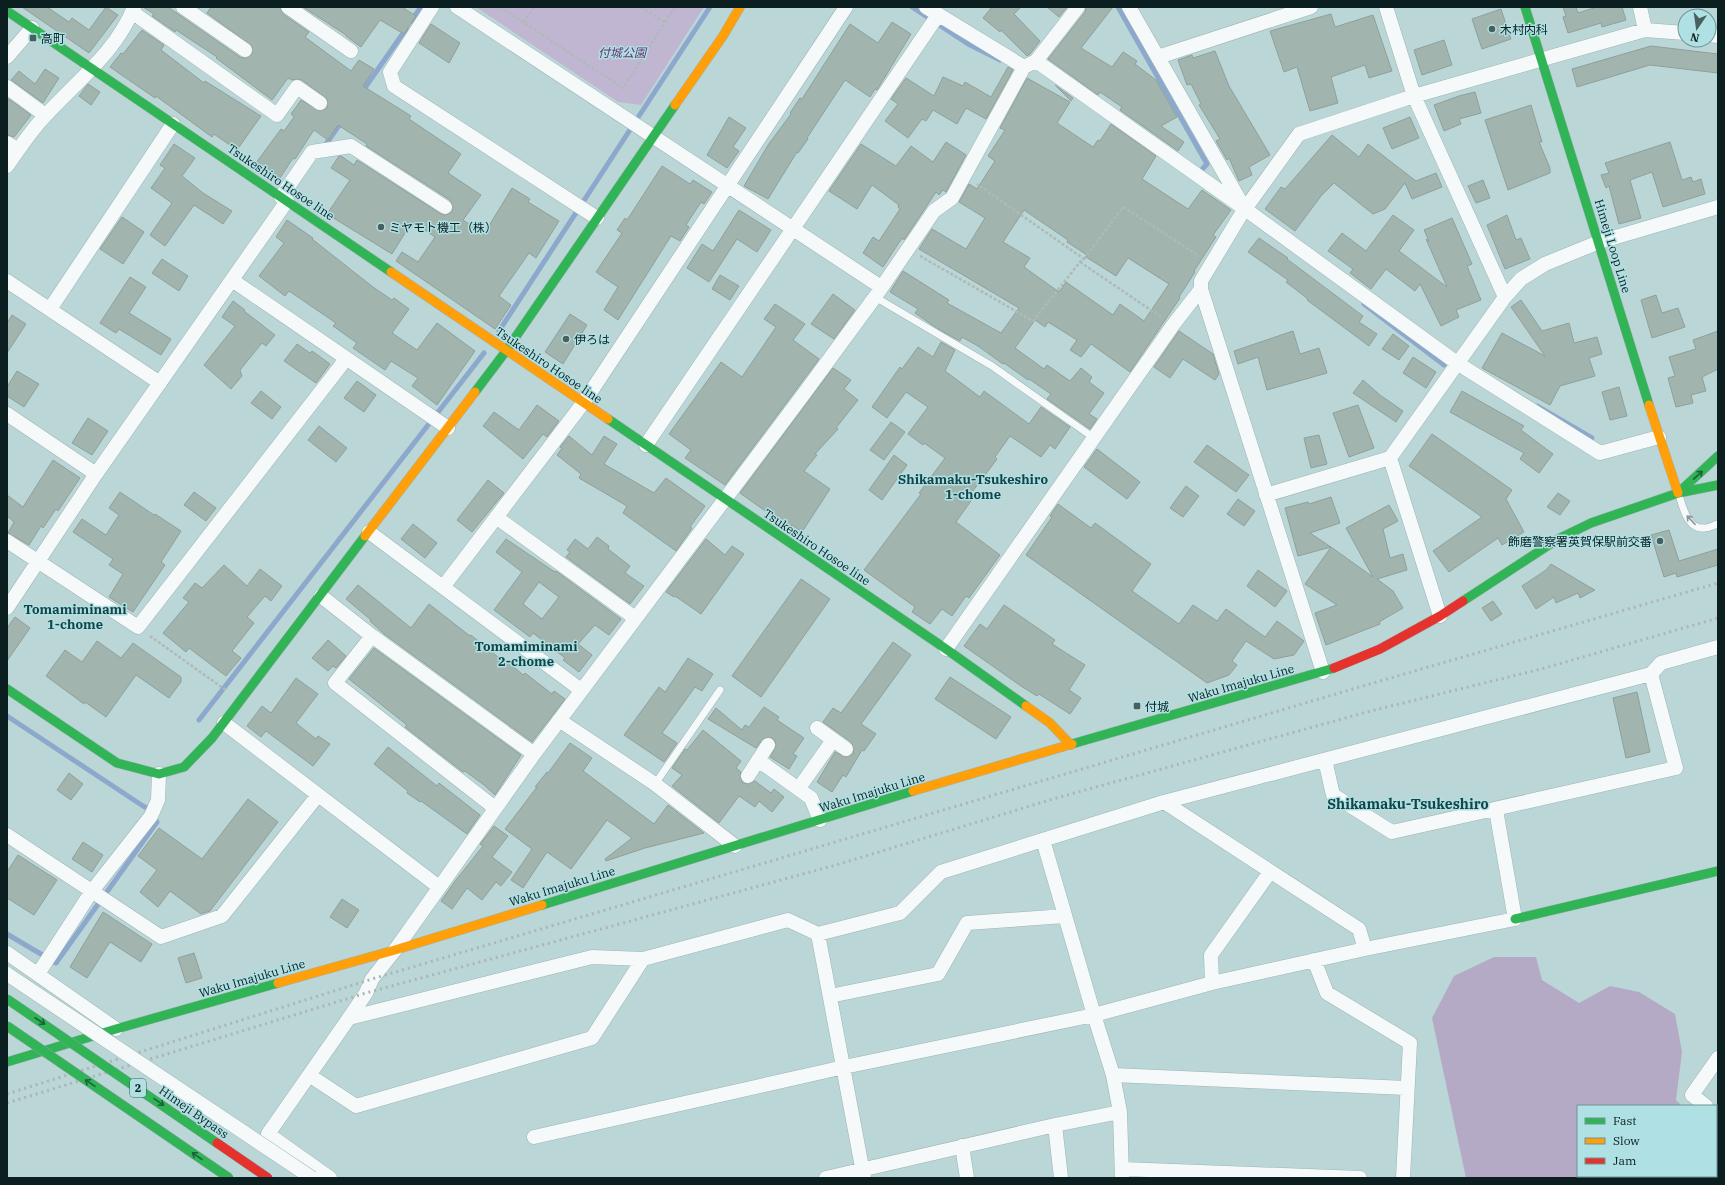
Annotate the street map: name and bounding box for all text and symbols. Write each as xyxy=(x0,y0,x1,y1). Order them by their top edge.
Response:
north arrow xyxy=(1677,8,1717,48)
place label: 木村内科 xyxy=(1500,22,1548,37)
marker: 木村内科 xyxy=(1487,24,1497,34)
text: N xyxy=(1689,30,1701,46)
place label: 高町 xyxy=(41,31,65,46)
marker: 高町 xyxy=(28,33,38,43)
park label: 付城公園 xyxy=(598,45,648,60)
street label: Tsukeshiro Hosoe line xyxy=(225,141,337,223)
street label: Himeji Loop Line xyxy=(1592,197,1634,295)
place label: ミヤモト機工（株） xyxy=(389,220,497,235)
marker: ミヤモト機工（株） xyxy=(376,222,386,232)
street label: Tsukeshiro Hosoe line xyxy=(493,324,605,406)
place label: 伊ろは xyxy=(574,332,610,347)
marker: 伊ろは xyxy=(561,334,571,344)
one-way arrow xyxy=(1693,470,1703,479)
district label: Shikamaku-Tsukeshiro 1-chome xyxy=(898,471,1048,503)
street label: Tsukeshiro Hosoe line xyxy=(761,506,873,588)
one-way arrow xyxy=(1686,515,1695,525)
place label: 飾磨警察署英賀保駅前交番 xyxy=(1508,534,1652,549)
marker: 飾磨警察署英賀保駅前交番 xyxy=(1655,536,1665,546)
district label: Tomamiminami 1-chome xyxy=(23,601,127,633)
district label: Tomamiminami 2-chome xyxy=(474,638,578,670)
street label: Waku Imajuku Line xyxy=(1186,661,1296,705)
place label: 付城 xyxy=(1145,699,1169,714)
marker: 付城 xyxy=(1132,701,1142,711)
street label: Waku Imajuku Line xyxy=(817,769,927,815)
district label: Shikamaku-Tsukeshiro xyxy=(1327,795,1489,813)
street label: Waku Imajuku Line xyxy=(507,863,617,909)
street label: Waku Imajuku Line xyxy=(197,956,307,1000)
one-way arrow xyxy=(34,1017,45,1025)
one-way arrow xyxy=(84,1079,95,1087)
road number: 2 xyxy=(130,1079,146,1097)
street label: Himeji Bypass xyxy=(156,1083,232,1142)
one-way arrow xyxy=(153,1098,164,1106)
legend xyxy=(1577,1105,1717,1177)
text: Fast xyxy=(1613,1113,1637,1128)
text: Slow xyxy=(1613,1133,1640,1148)
one-way arrow xyxy=(192,1152,203,1160)
text: Jam xyxy=(1613,1153,1637,1168)

